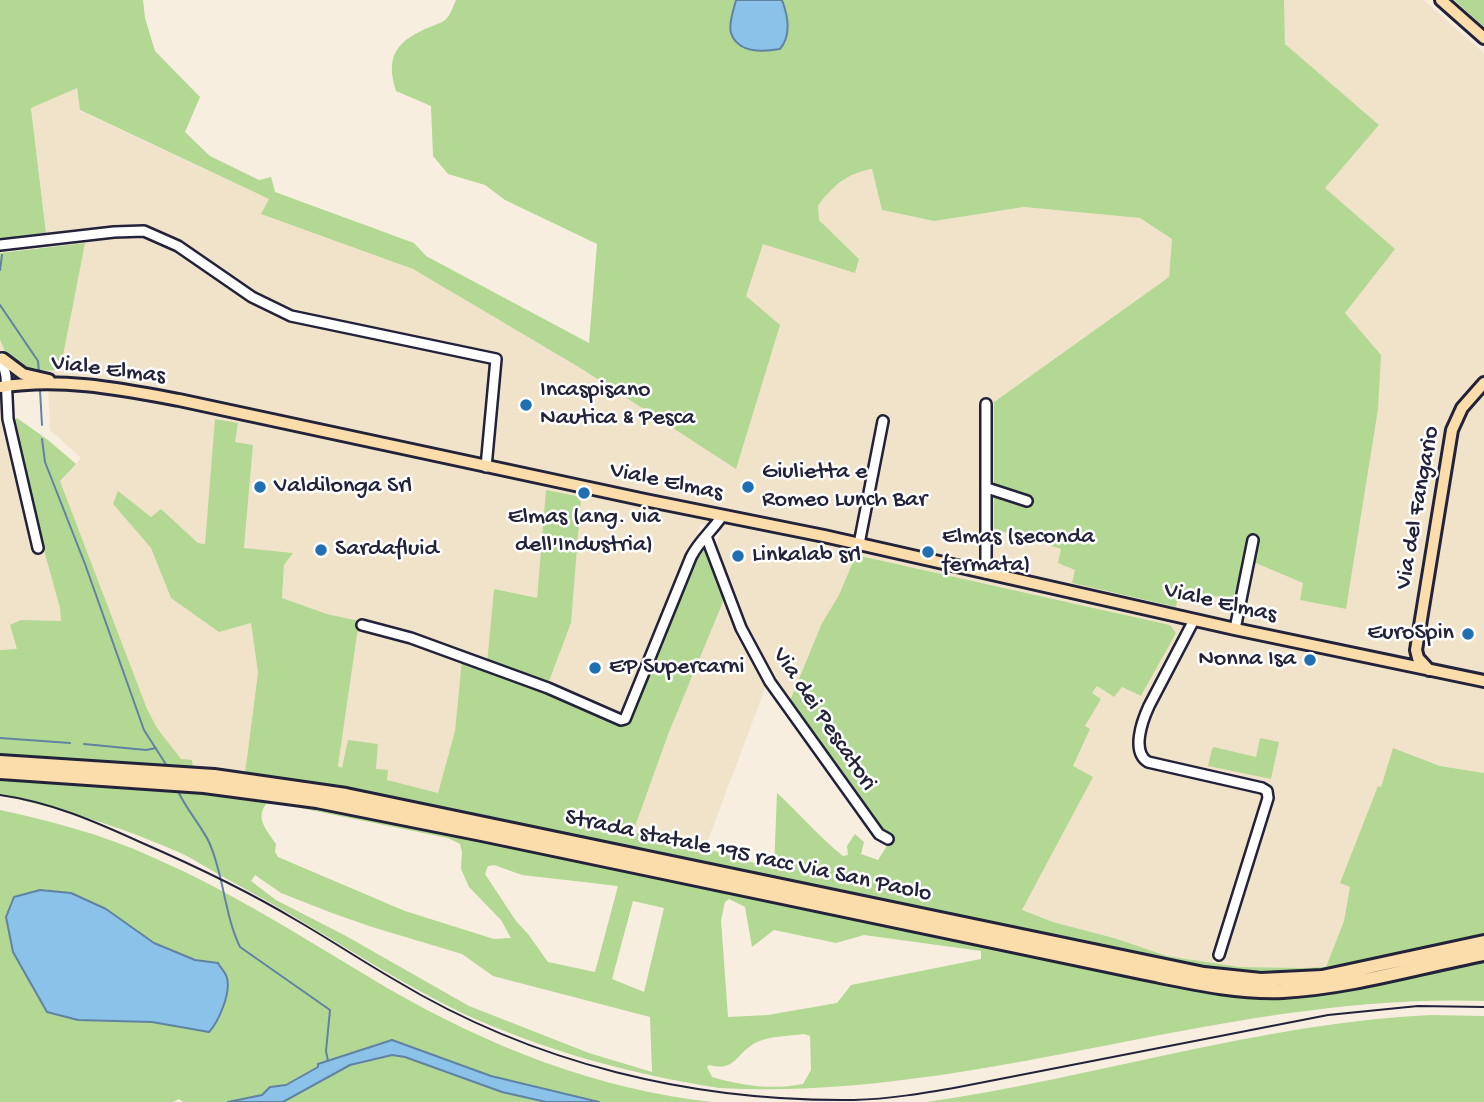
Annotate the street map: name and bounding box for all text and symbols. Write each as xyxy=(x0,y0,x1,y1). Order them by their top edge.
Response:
street label: Viale Elmas xyxy=(49,350,167,392)
place label: Incaspisano Nautica & Pesca xyxy=(540,377,695,433)
marker: Incaspisano Nautica & Pesca xyxy=(518,397,534,413)
street label: Via del Fangario xyxy=(1390,424,1448,592)
street label: Viale Elmas xyxy=(607,457,725,509)
place label: Giulietta e Romeo Lunch Bar xyxy=(762,459,927,515)
place label: Valdilonga Srl xyxy=(274,473,412,501)
marker: Valdilonga Srl xyxy=(252,479,268,495)
marker: Giulietta e Romeo Lunch Bar xyxy=(740,479,756,495)
marker: Elmas (ang. via dell'Industria) xyxy=(576,485,592,501)
place label: Elmas (ang. via dell'Industria) xyxy=(508,504,660,560)
place label: Elmas (seconda fermata) xyxy=(942,524,1095,580)
place label: Sardafluid xyxy=(335,536,438,564)
marker: Sardafluid xyxy=(313,542,329,558)
place label: Linkalab srl xyxy=(752,542,861,570)
marker: Elmas (seconda fermata) xyxy=(920,544,936,560)
marker: Linkalab srl xyxy=(730,548,746,564)
street label: Viale Elmas xyxy=(1161,577,1279,631)
place label: EuroSpin xyxy=(1367,620,1454,648)
marker: EuroSpin xyxy=(1460,626,1476,642)
street label: Via dei Pescatori xyxy=(764,643,882,797)
place label: Nonna Isa xyxy=(1198,646,1296,674)
marker: Nonna Isa xyxy=(1302,652,1318,668)
place label: EP Supercarni xyxy=(609,654,745,682)
marker: EP Supercarni xyxy=(587,660,603,676)
street label: Strada statale 195 racc Via San Paolo xyxy=(562,804,934,910)

